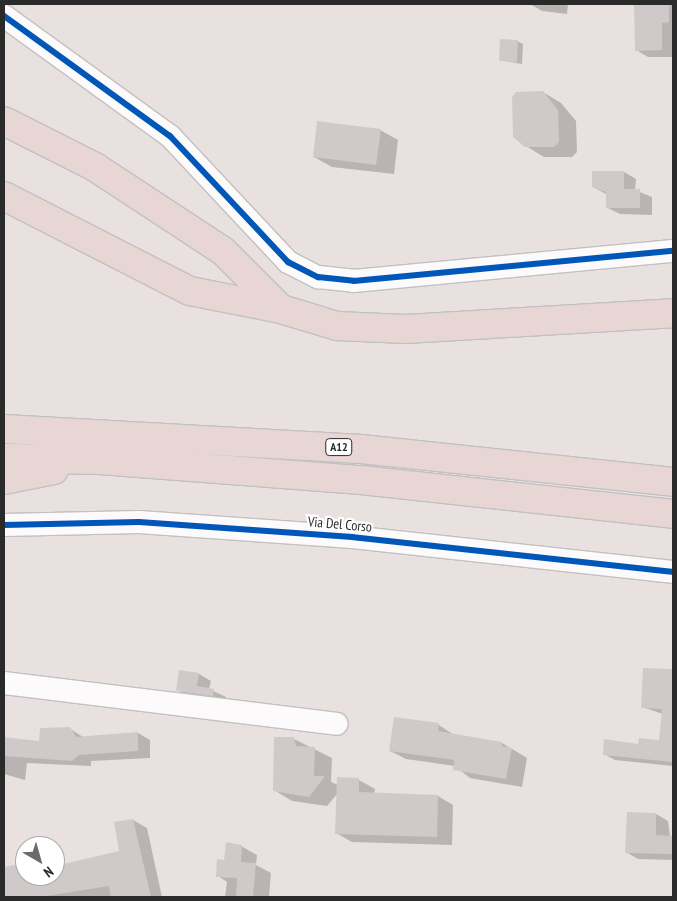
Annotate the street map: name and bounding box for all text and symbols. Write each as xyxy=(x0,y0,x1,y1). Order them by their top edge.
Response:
road number: A12 xyxy=(325,438,353,457)
street label: Via Del Corso xyxy=(307,513,373,535)
north arrow xyxy=(15,836,65,886)
text: N xyxy=(40,863,57,881)

